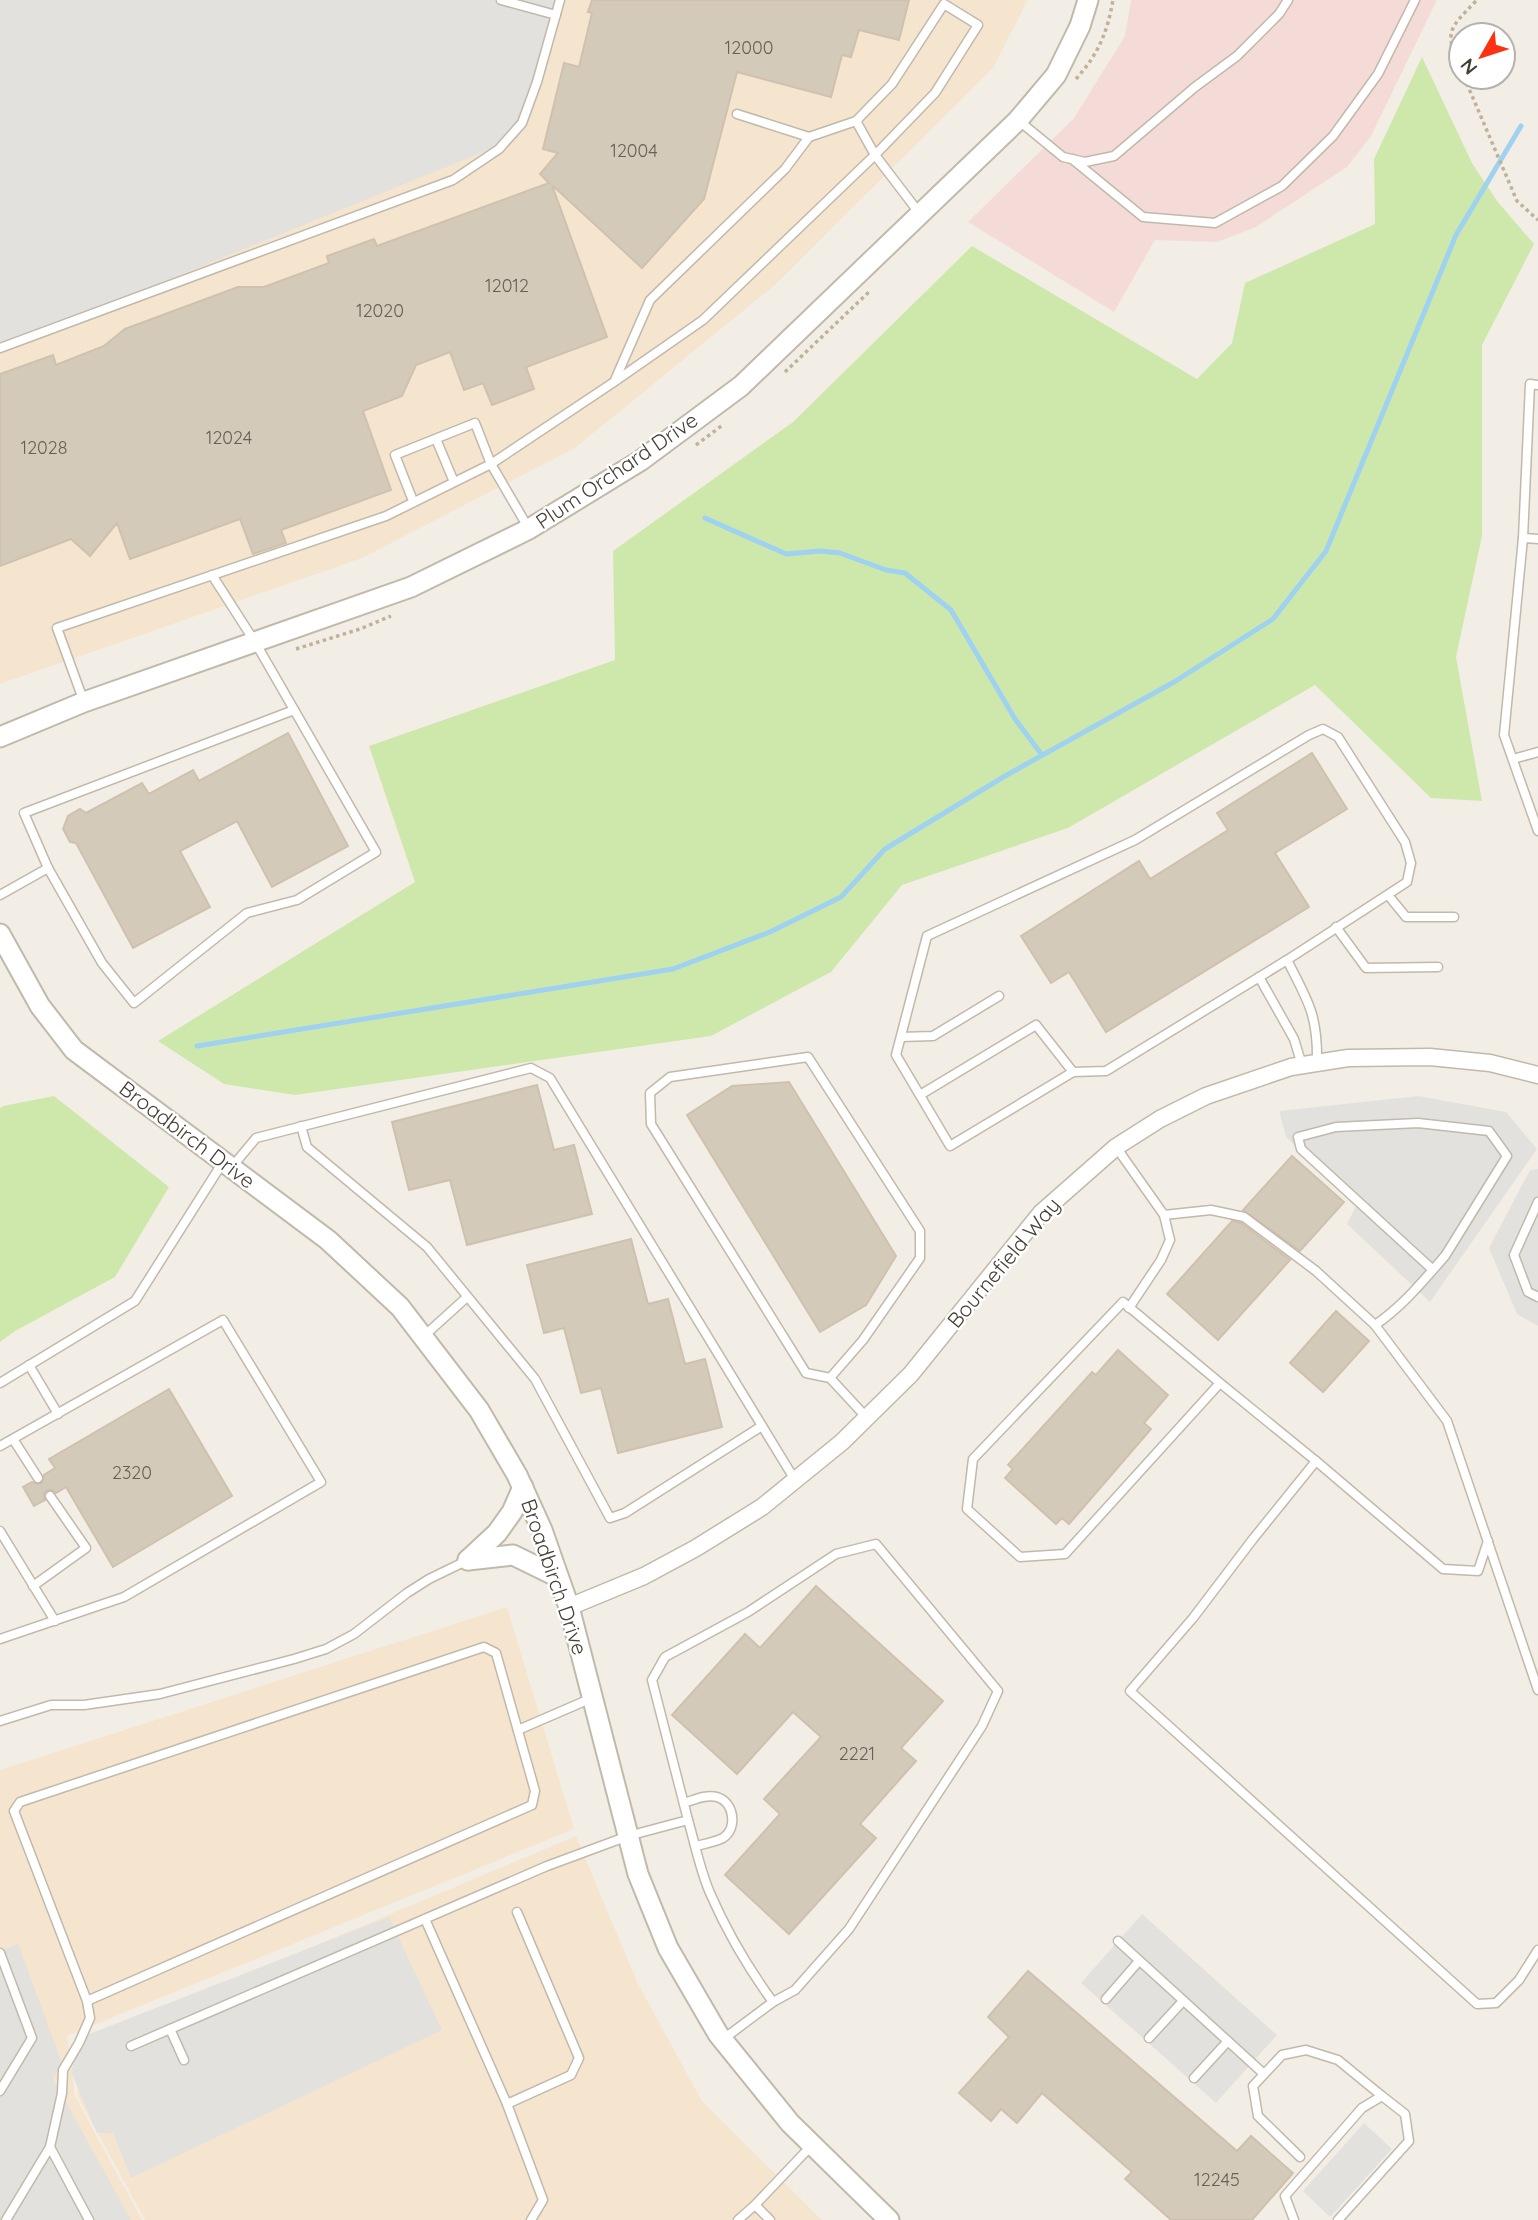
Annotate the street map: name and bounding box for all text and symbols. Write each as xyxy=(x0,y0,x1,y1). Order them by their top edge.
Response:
north arrow xyxy=(1447,21,1517,91)
house number: 12000 xyxy=(725,36,773,59)
text: N xyxy=(1455,54,1483,80)
house number: 12004 xyxy=(610,139,658,162)
house number: 12012 xyxy=(485,274,529,297)
house number: 12020 xyxy=(356,299,404,322)
street label: Plum Orchard Drive xyxy=(530,406,702,534)
house number: 12024 xyxy=(206,426,252,449)
house number: 12028 xyxy=(20,436,68,459)
street label: Broadbirch Drive xyxy=(115,1075,261,1194)
street label: Bournefield Way xyxy=(941,1192,1065,1333)
house number: 2320 xyxy=(112,1461,152,1484)
street label: Broadbirch Drive xyxy=(516,1495,594,1658)
house number: 2221 xyxy=(839,1742,875,1765)
house number: 12245 xyxy=(1194,2168,1240,2191)

